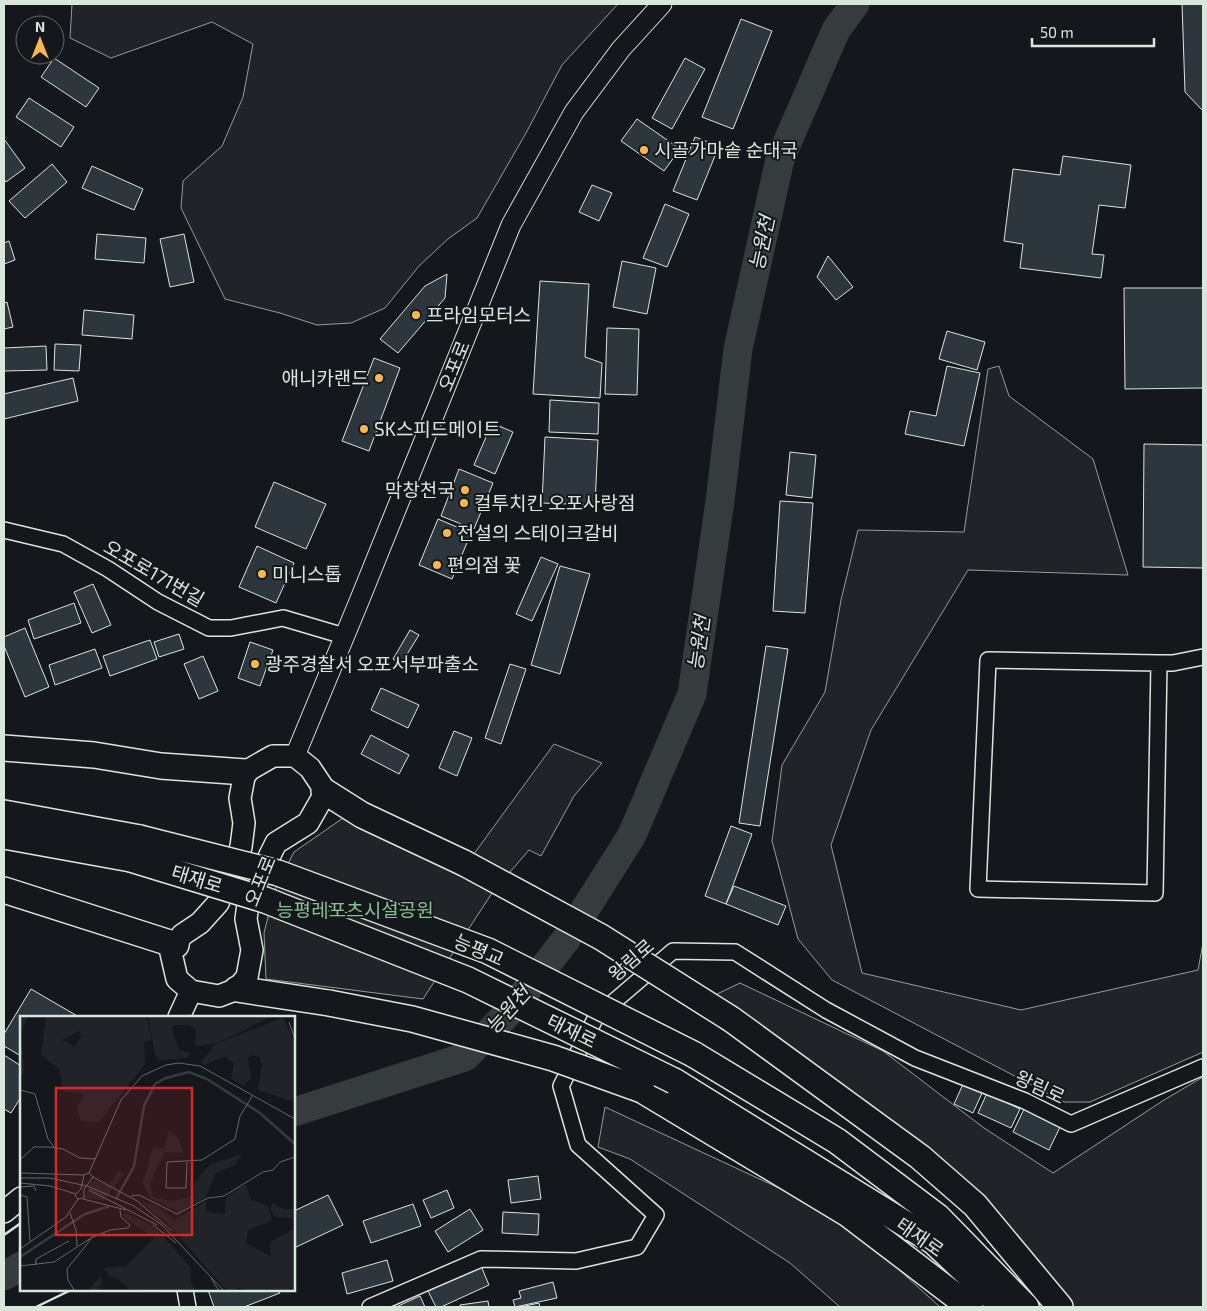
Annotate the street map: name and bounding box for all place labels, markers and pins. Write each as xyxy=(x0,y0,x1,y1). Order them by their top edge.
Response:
place label: 시골가마솥 순대국 xyxy=(654,138,798,161)
marker: 시골가마솥 순대국 xyxy=(638,144,650,156)
place label: 프라임모터스 xyxy=(426,303,531,326)
marker: 프라임모터스 xyxy=(410,309,422,321)
place label: 애니카랜드 xyxy=(282,366,369,389)
marker: 애니카랜드 xyxy=(373,372,385,384)
place label: SK스피드메이트 xyxy=(374,417,501,440)
marker: SK스피드메이트 xyxy=(358,423,370,435)
place label: 막창천국 xyxy=(385,478,455,501)
marker: 막창천국 xyxy=(459,484,471,496)
place label: 컬투치킨 오포사랑점 xyxy=(474,491,636,514)
marker: 컬투치킨 오포사랑점 xyxy=(458,497,470,509)
place label: 전설의 스테이크갈비 xyxy=(457,521,619,544)
marker: 전설의 스테이크갈비 xyxy=(441,527,453,539)
place label: 편의점 꽃 xyxy=(447,553,521,576)
marker: 편의점 꽃 xyxy=(431,559,443,571)
place label: 미니스톱 xyxy=(272,562,342,585)
marker: 미니스톱 xyxy=(256,568,268,580)
place label: 광주경찰서 오포서부파출소 xyxy=(265,652,479,675)
marker: 광주경찰서 오포서부파출소 xyxy=(249,658,261,670)

